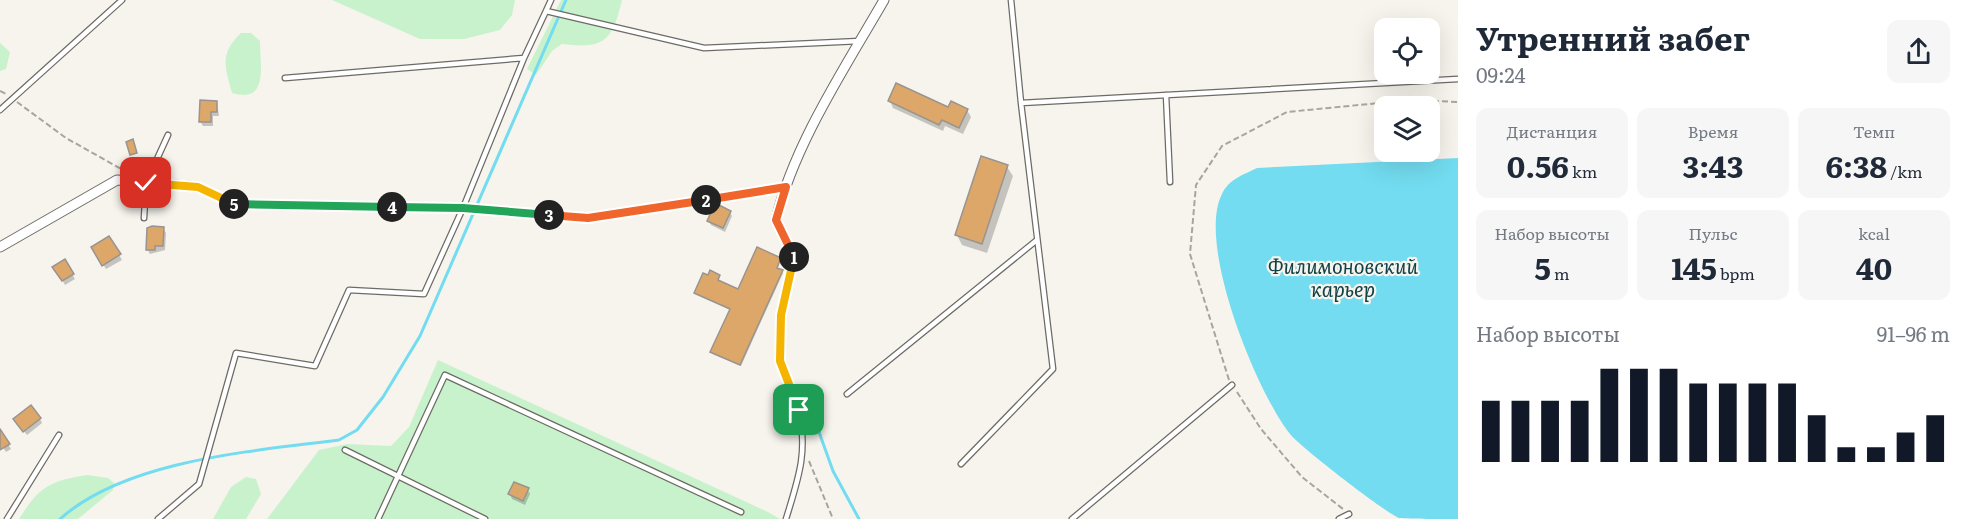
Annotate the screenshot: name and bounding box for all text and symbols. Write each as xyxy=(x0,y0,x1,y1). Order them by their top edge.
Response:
text: Утренний забег xyxy=(1476,12,1750,61)
map controls xyxy=(1374,18,1440,162)
button: locate xyxy=(1374,18,1440,84)
button: share xyxy=(1887,20,1950,83)
text: 09:24 xyxy=(1476,59,1526,89)
button: layers xyxy=(1374,96,1440,162)
text: Дистанция xyxy=(1507,119,1597,143)
text: Время xyxy=(1688,119,1738,143)
text: Темп xyxy=(1853,119,1895,143)
text: 0.56 xyxy=(1507,143,1569,187)
text: 3:43 xyxy=(1683,143,1743,187)
text: 6:38 xyxy=(1826,143,1887,187)
pin xyxy=(120,157,171,208)
text: km xyxy=(1569,159,1597,183)
text: /km xyxy=(1887,159,1922,183)
icon: check xyxy=(129,166,162,199)
pin: 2 xyxy=(691,185,721,215)
text: 2 xyxy=(702,188,710,212)
pin: 5 xyxy=(219,189,249,219)
text: 5 xyxy=(230,192,238,216)
pin: 4 xyxy=(377,192,407,222)
text: 4 xyxy=(387,195,397,219)
pin: 3 xyxy=(534,200,564,230)
text: 3 xyxy=(545,203,553,227)
text: Набор высоты xyxy=(1494,221,1610,245)
text: Пульс xyxy=(1689,221,1737,245)
text: kcal xyxy=(1858,221,1890,245)
pin: 1 xyxy=(779,242,809,272)
text: 1 xyxy=(791,245,797,269)
text: 5 xyxy=(1534,245,1551,289)
text: 145 xyxy=(1671,245,1717,289)
text: 40 xyxy=(1856,245,1892,289)
water label: Филимоновский карьер xyxy=(1268,250,1418,303)
text: m xyxy=(1551,261,1570,285)
text: bpm xyxy=(1717,261,1755,285)
text: Набор высоты xyxy=(1476,318,1620,348)
text: 91–96 m xyxy=(1877,318,1950,348)
pin xyxy=(773,384,824,435)
icon: arrive xyxy=(782,393,815,426)

